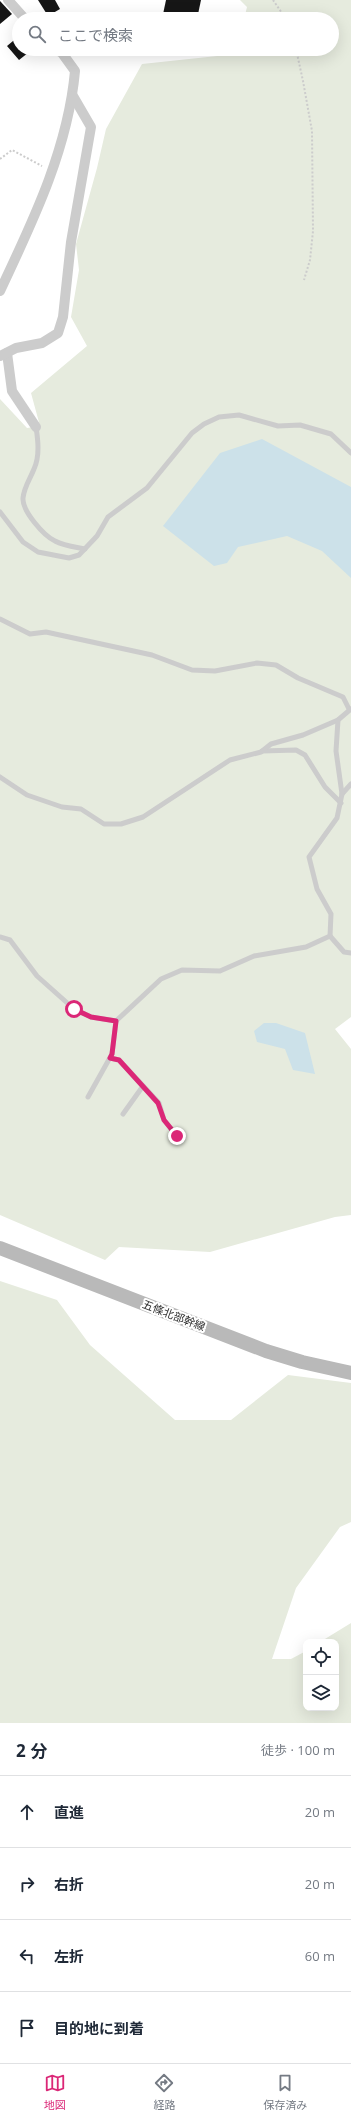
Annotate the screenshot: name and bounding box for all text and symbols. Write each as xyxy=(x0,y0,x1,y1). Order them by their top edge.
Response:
search box xyxy=(12,12,339,56)
icon: search xyxy=(26,23,48,45)
text: ここで検索 xyxy=(58,25,133,45)
route start xyxy=(65,1000,83,1018)
route end xyxy=(168,1127,186,1145)
street label: 五條北部幹線 xyxy=(141,1296,207,1334)
map controls xyxy=(303,1639,339,1711)
button: locate xyxy=(303,1639,339,1675)
button: layers xyxy=(303,1675,339,1711)
text: 2 分 xyxy=(16,1739,47,1762)
text: 徒歩 · 100 m xyxy=(261,1741,335,1759)
icon: ahead xyxy=(16,1801,38,1823)
text: 直進 xyxy=(54,1802,84,1822)
text: 20 m xyxy=(305,1803,335,1821)
icon: right xyxy=(16,1873,38,1895)
text: 右折 xyxy=(54,1874,84,1894)
text: 20 m xyxy=(305,1875,335,1893)
icon: left xyxy=(16,1945,38,1967)
text: 左折 xyxy=(54,1946,84,1966)
text: 60 m xyxy=(305,1947,335,1965)
icon: arrive xyxy=(16,2017,38,2039)
text: 目的地に到着 xyxy=(54,2018,144,2038)
tab: 地図 xyxy=(44,2072,66,2112)
tab: 経路 xyxy=(153,2072,175,2112)
tab: 保存済み xyxy=(263,2072,307,2112)

